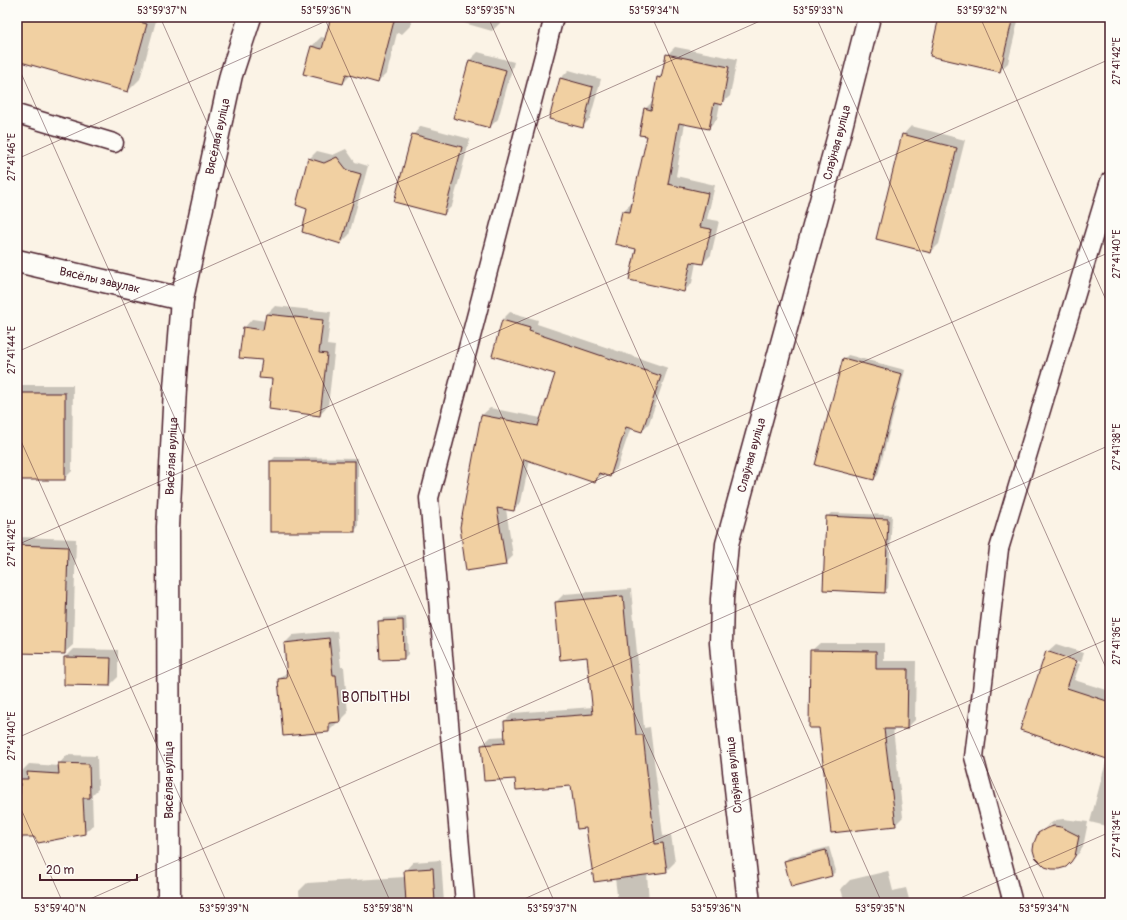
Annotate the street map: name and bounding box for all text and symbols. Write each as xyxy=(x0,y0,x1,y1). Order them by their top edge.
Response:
text: 53°59'37"N xyxy=(137,5,187,17)
text: 53°59'36"N xyxy=(301,5,351,17)
text: 53°59'35"N xyxy=(465,5,515,17)
text: 53°59'34"N xyxy=(629,5,679,17)
text: 53°59'33"N xyxy=(793,5,843,17)
text: 53°59'32"N xyxy=(957,5,1007,17)
text: 27°41'42"E xyxy=(1111,37,1123,85)
street label: Вясёлая вуліца xyxy=(202,96,234,176)
street label: Слаўная вуліца xyxy=(820,103,854,182)
text: 27°41'46"E xyxy=(6,133,18,181)
text: 27°41'40"E xyxy=(1111,230,1123,278)
street label: Вясёлы завулак xyxy=(58,264,141,297)
text: 27°41'44"E xyxy=(6,326,18,374)
street label: Вясёлая вуліца xyxy=(163,416,182,495)
street label: Слаўная вуліца xyxy=(734,416,769,494)
text: 27°41'38"E xyxy=(1111,424,1123,470)
text: 27°41'42"E xyxy=(6,519,18,567)
text: 27°41'36"E xyxy=(1111,617,1123,665)
district label: ВОПЫТНЫ xyxy=(341,689,411,706)
text: 27°41'40"E xyxy=(6,712,18,760)
street label: Слаўная вуліца xyxy=(723,736,746,814)
street label: Вясёлая вуліца xyxy=(162,741,177,819)
text: 27°41'34"E xyxy=(1111,810,1123,858)
scale bar xyxy=(40,856,137,882)
text: 20 m xyxy=(46,863,75,878)
text: 53°59'40"N xyxy=(34,903,86,915)
text: 53°59'39"N xyxy=(199,903,249,915)
text: 53°59'38"N xyxy=(363,903,413,915)
text: 53°59'37"N xyxy=(527,903,577,915)
text: 53°59'36"N xyxy=(691,903,741,915)
text: 53°59'35"N xyxy=(855,903,905,915)
text: 53°59'34"N xyxy=(1019,903,1069,915)

